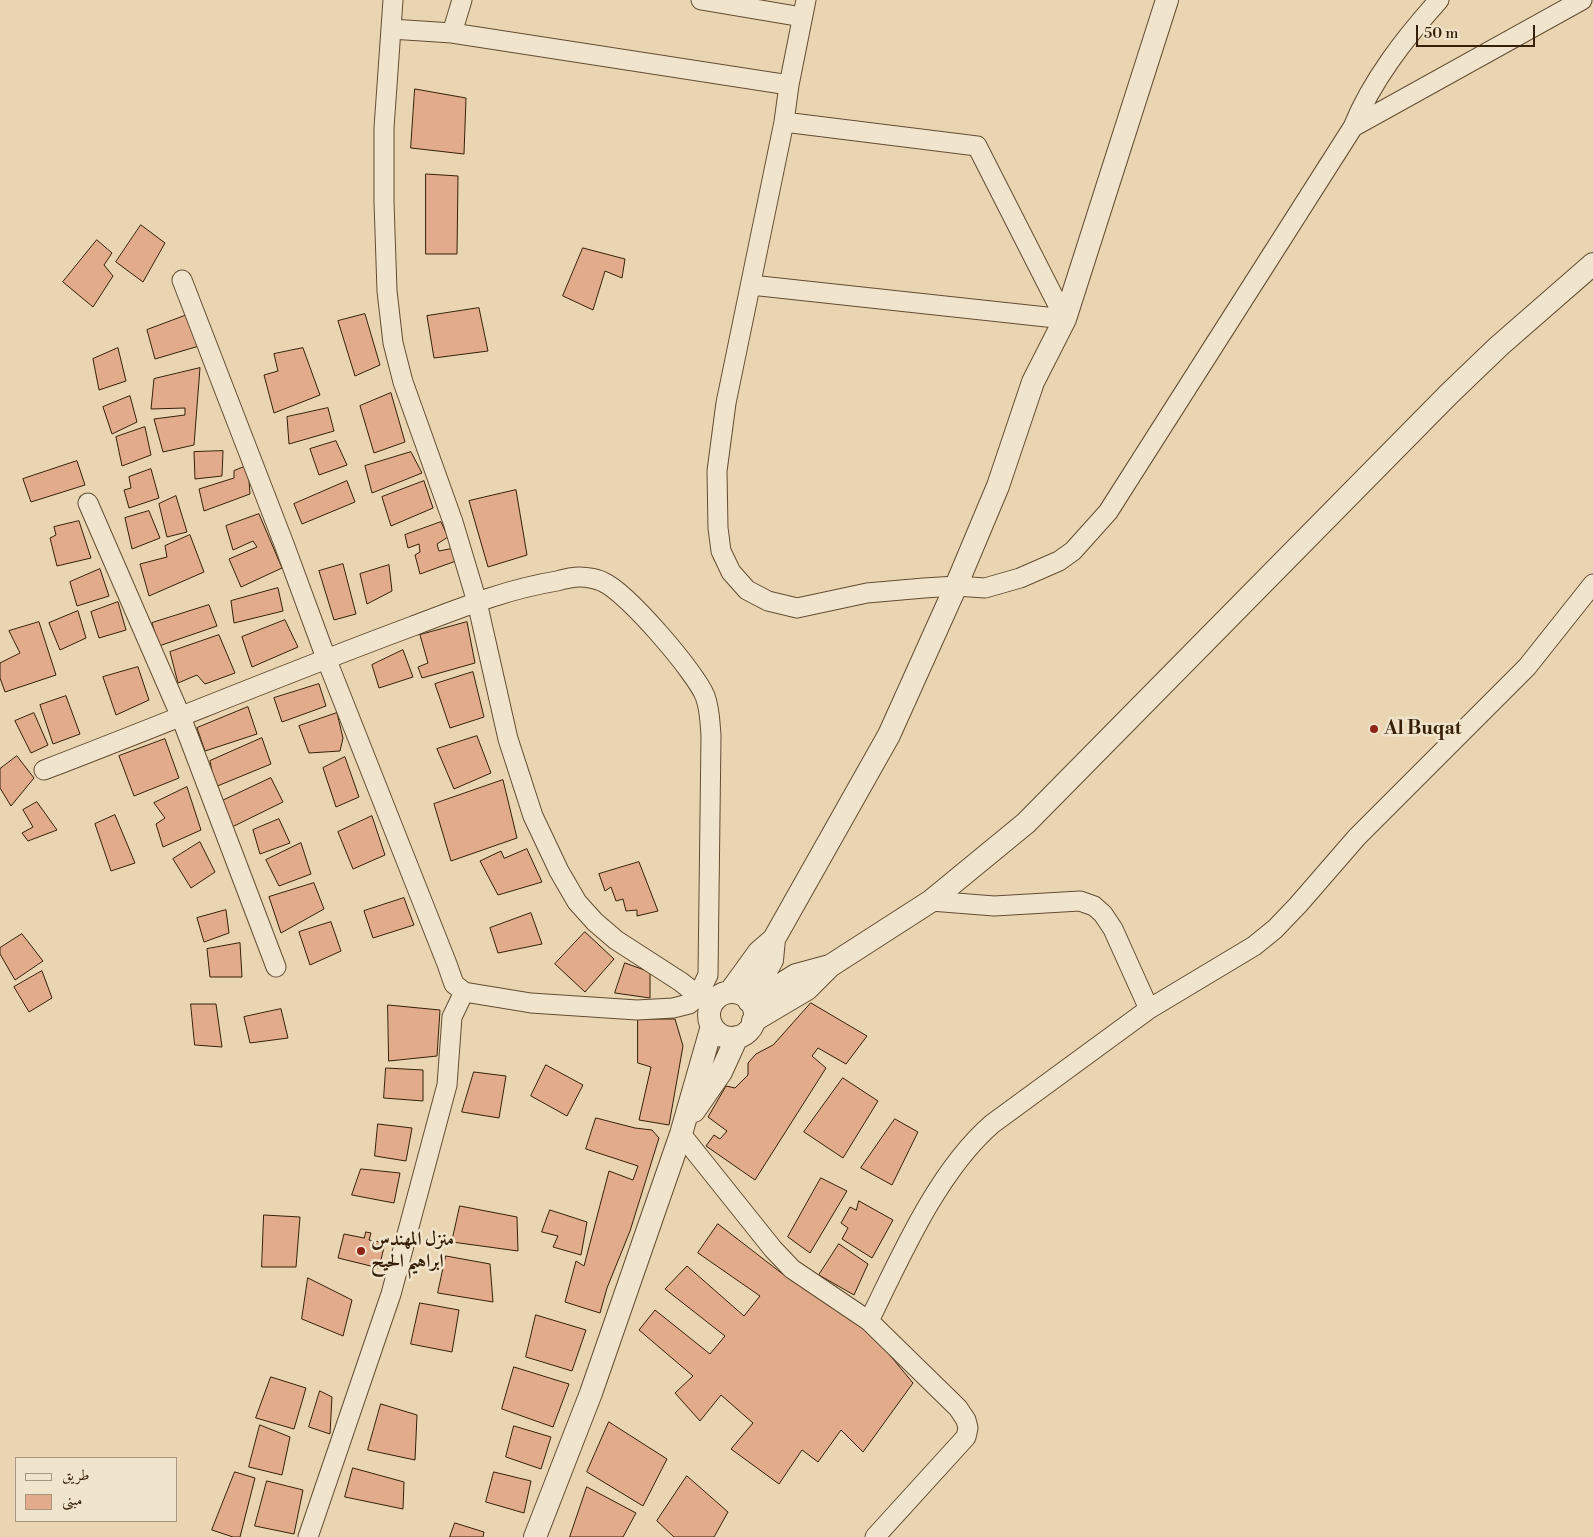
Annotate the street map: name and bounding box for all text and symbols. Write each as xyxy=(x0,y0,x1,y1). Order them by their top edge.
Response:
scale bar xyxy=(1418,15,1537,47)
text: 50 m xyxy=(1424,24,1458,43)
place label: Al Buqat xyxy=(1384,718,1462,740)
marker: Al Buqat xyxy=(1368,723,1380,735)
place label: منزل المهندس ابراهيم الحيح xyxy=(371,1229,454,1273)
marker: منزل المهندس ابراهيم الحيح xyxy=(355,1245,367,1257)
legend xyxy=(15,1457,178,1522)
text: طريق xyxy=(62,1466,89,1485)
text: مبنى xyxy=(62,1491,82,1510)

